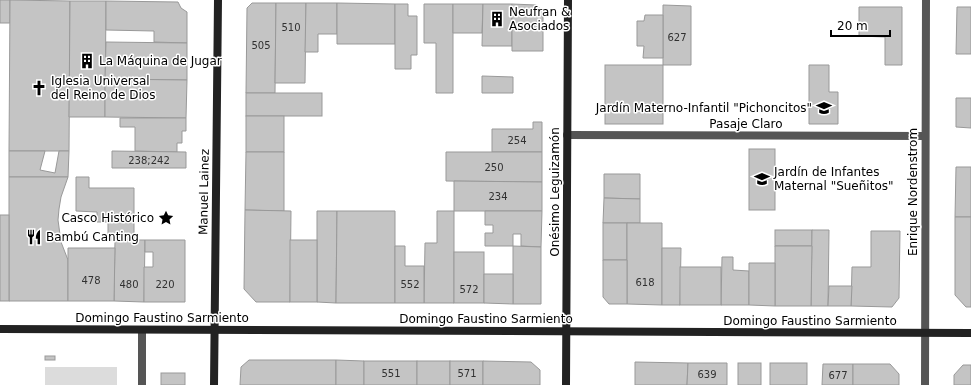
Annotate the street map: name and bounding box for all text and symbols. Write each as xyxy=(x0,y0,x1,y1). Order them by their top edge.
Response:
place label: Neufran & Asociados xyxy=(509,5,570,33)
building icon: Neufran & Asociados xyxy=(488,10,506,28)
scale bar xyxy=(831,12,890,38)
text: 20 m xyxy=(837,19,868,33)
house number: 510 xyxy=(281,22,301,33)
house number: 627 xyxy=(667,32,687,43)
house number: 505 xyxy=(251,40,271,51)
building icon: La Máquina de Jugar xyxy=(78,52,96,70)
place label: La Máquina de Jugar xyxy=(99,54,222,68)
place label: Iglesia Universal del Reino de Dios xyxy=(51,74,155,102)
church icon: Iglesia Universal del Reino de Dios xyxy=(30,79,48,97)
school or university icon: Jardín Materno-Infantil "Pichoncitos" xyxy=(815,99,833,117)
place label: Jardín Materno-Infantil "Pichoncitos" xyxy=(595,101,812,115)
street label: Pasaje Claro xyxy=(709,117,783,131)
street label: Onésimo Leguizamón xyxy=(548,127,562,257)
street label: Enrique Nordenstrom xyxy=(906,128,920,256)
house number: 254 xyxy=(507,135,527,146)
street label: Manuel Lainez xyxy=(196,149,212,235)
house number: 238;242 xyxy=(128,155,170,166)
house number: 250 xyxy=(484,162,504,173)
place label: Jardín de Infantes Maternal "Sueñitos" xyxy=(773,165,894,193)
school or university icon: Jardín de Infantes Maternal "Sueñitos" xyxy=(753,170,771,188)
house number: 234 xyxy=(488,191,508,202)
place icon: Casco Histórico xyxy=(157,209,175,227)
place label: Casco Histórico xyxy=(61,211,154,225)
restaurant icon: Bambú Canting xyxy=(25,228,43,246)
place label: Bambú Canting xyxy=(46,230,139,244)
house number: 478 xyxy=(81,275,101,286)
house number: 618 xyxy=(635,277,655,288)
house number: 480 xyxy=(119,279,139,290)
house number: 220 xyxy=(155,279,175,290)
house number: 552 xyxy=(400,279,420,290)
house number: 572 xyxy=(459,284,479,295)
street label: Domingo Faustino Sarmiento xyxy=(75,311,249,325)
street label: Domingo Faustino Sarmiento xyxy=(399,312,573,326)
street label: Domingo Faustino Sarmiento xyxy=(723,314,897,328)
house number: 551 xyxy=(381,368,401,379)
house number: 571 xyxy=(457,368,477,379)
house number: 639 xyxy=(697,369,717,380)
house number: 677 xyxy=(828,370,848,381)

